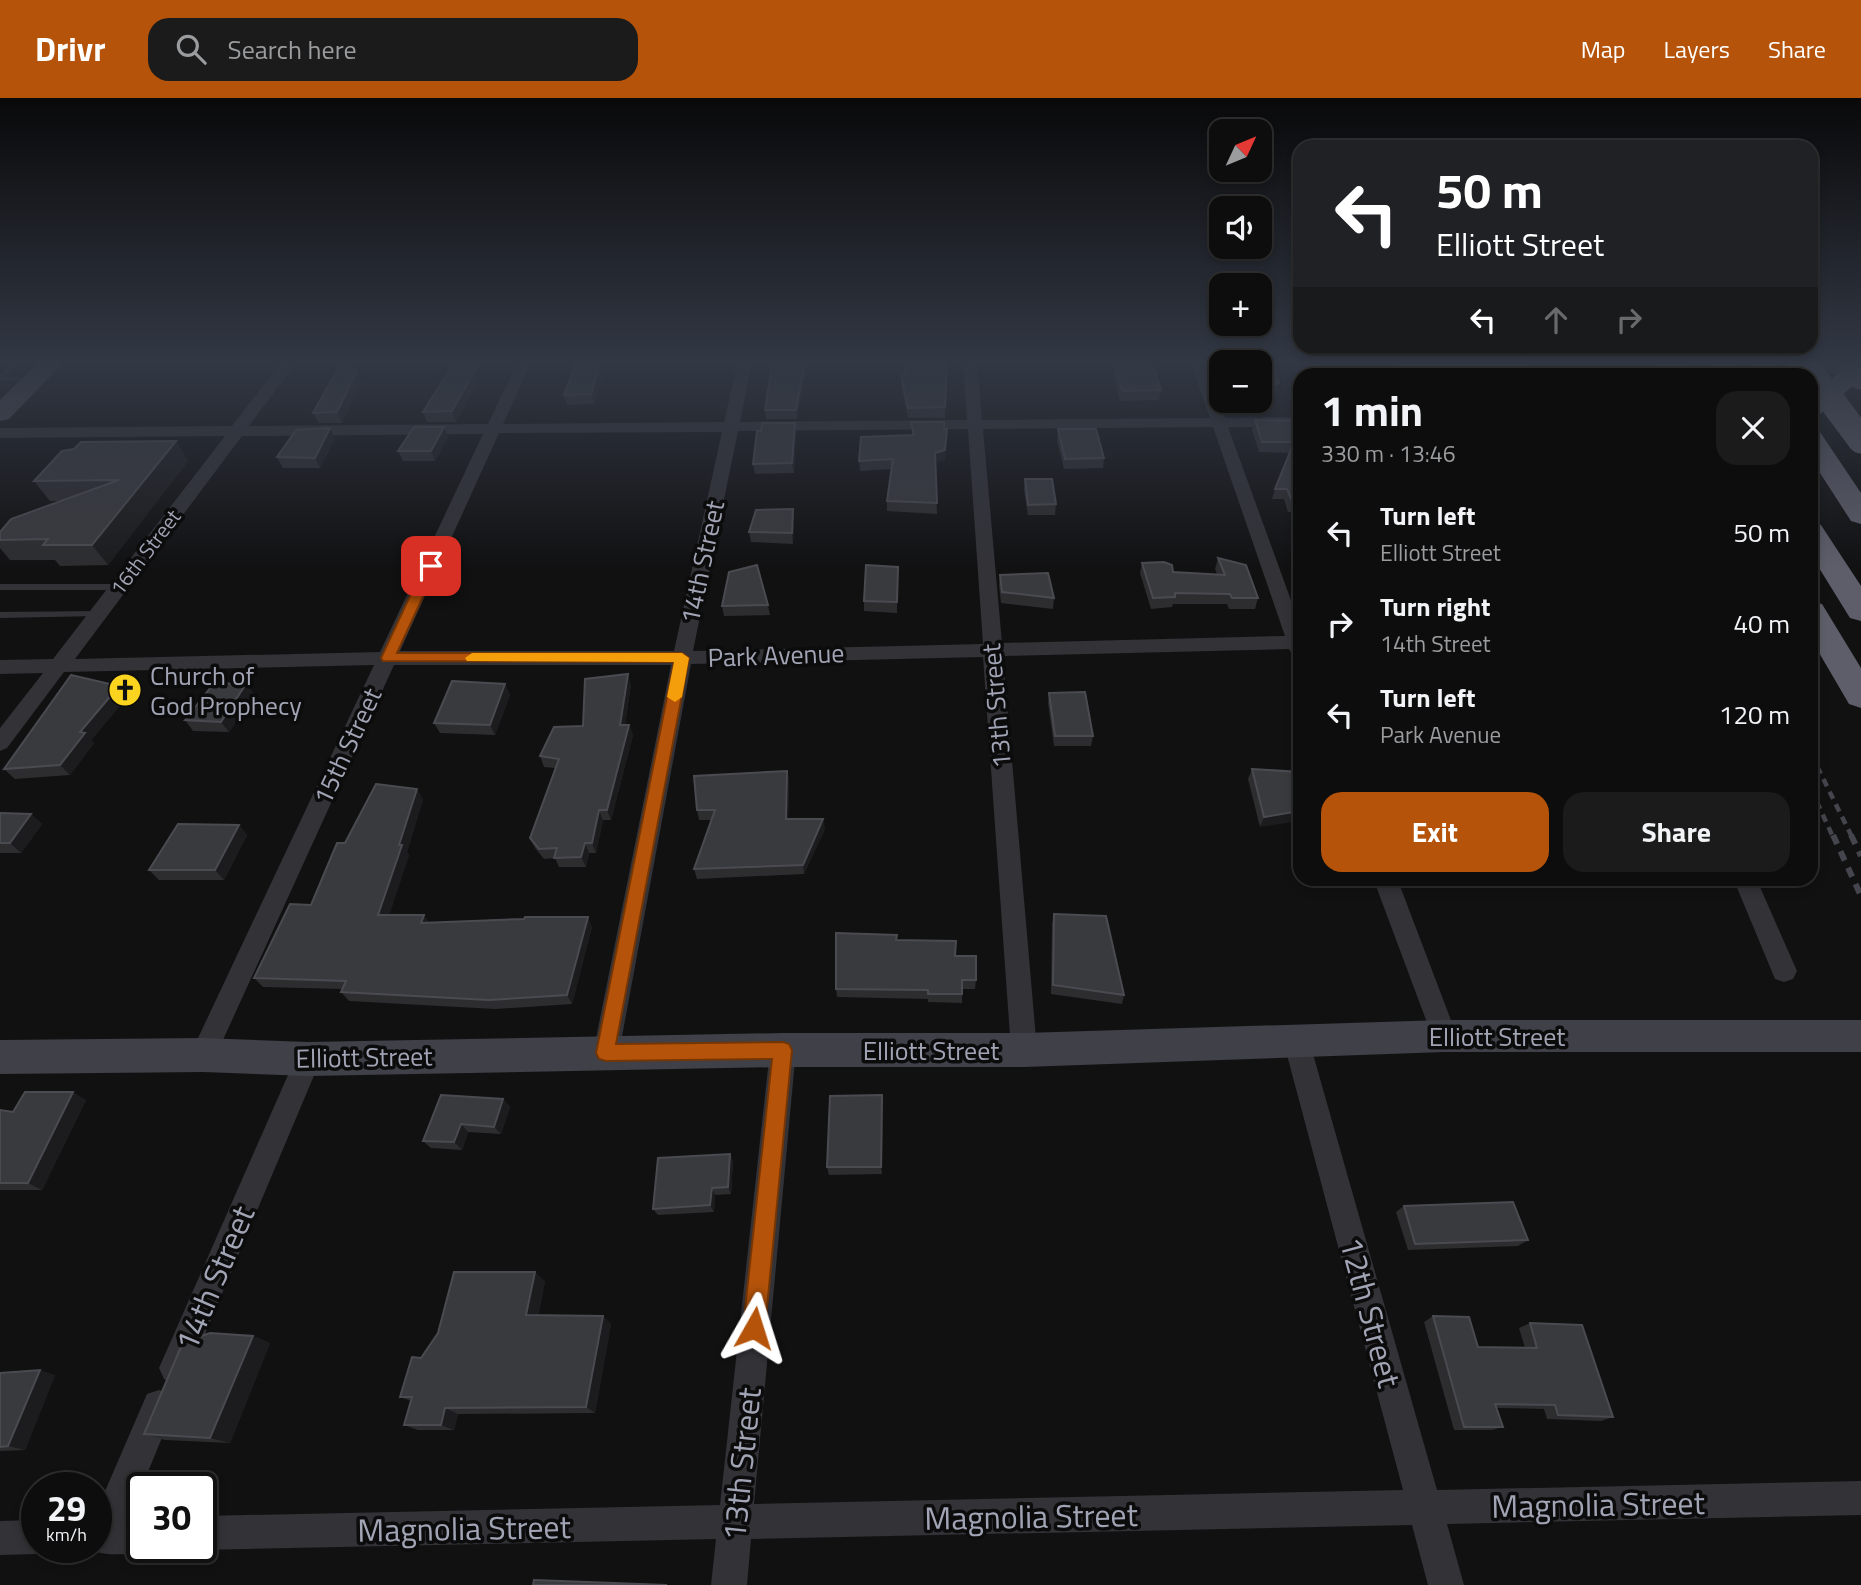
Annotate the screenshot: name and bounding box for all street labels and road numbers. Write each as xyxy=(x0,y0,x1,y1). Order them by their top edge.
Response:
street label: 14th Street xyxy=(670,497,734,627)
street label: 16th Street xyxy=(102,502,189,602)
street label: Park Avenue xyxy=(707,633,845,677)
street label: 13th Street xyxy=(971,642,1021,770)
street label: 15th Street xyxy=(303,681,391,811)
street label: Elliott Street xyxy=(1429,1017,1565,1056)
street label: Elliott Street xyxy=(863,1031,999,1070)
street label: Elliott Street xyxy=(295,1036,433,1078)
street label: 14th Street xyxy=(162,1198,266,1358)
street label: 12th Street xyxy=(1328,1232,1414,1392)
street label: 13th Street xyxy=(709,1385,773,1543)
street label: Magnolia Street xyxy=(1491,1478,1705,1530)
street label: Magnolia Street xyxy=(924,1490,1138,1542)
street label: Magnolia Street xyxy=(357,1502,571,1554)

